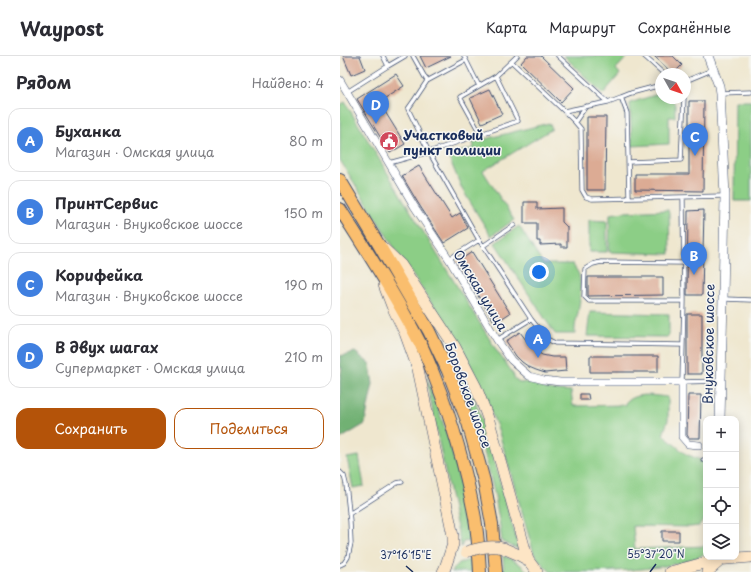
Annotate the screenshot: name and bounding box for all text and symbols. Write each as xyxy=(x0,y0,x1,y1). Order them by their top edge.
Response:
text: Waypost xyxy=(20,14,104,42)
text: Карта xyxy=(486,17,527,38)
text: Маршрут xyxy=(549,17,615,38)
text: Сохранённые xyxy=(637,17,731,38)
north arrow xyxy=(655,68,691,104)
text: Рядом xyxy=(16,69,71,95)
text: Найдено: 4 xyxy=(252,73,324,92)
pin: D xyxy=(363,91,389,124)
text: Буханка xyxy=(55,119,121,142)
pin: C xyxy=(682,123,708,156)
place label: Участковый пункт полиции xyxy=(403,125,501,159)
public building icon: Участковый пункт полиции xyxy=(378,130,400,152)
text: A xyxy=(25,131,35,150)
text: 80 m xyxy=(289,131,323,150)
text: Магазин · Омская улица xyxy=(55,142,214,161)
text: ПринтСервис xyxy=(55,191,158,214)
text: B xyxy=(26,203,34,222)
text: 150 m xyxy=(284,203,323,222)
text: Магазин · Внуковское шоссе xyxy=(55,214,243,233)
pin: B xyxy=(681,242,707,275)
street label: Омская улица xyxy=(449,246,513,335)
your location xyxy=(529,262,549,282)
text: Корифейка xyxy=(55,263,143,286)
text: C xyxy=(25,275,35,294)
text: 190 m xyxy=(284,275,323,294)
street label: Внуковское шоссе xyxy=(697,284,719,404)
text: Магазин · Внуковское шоссе xyxy=(55,286,243,305)
pin: A xyxy=(525,325,551,358)
text: В двух шагах xyxy=(55,335,158,358)
street label: Боровское шоссе xyxy=(441,340,497,451)
text: D xyxy=(25,347,35,366)
text: 210 m xyxy=(284,347,323,366)
text: Супермаркет · Омская улица xyxy=(55,358,245,377)
button: Сохранить xyxy=(16,408,166,449)
button: Поделиться xyxy=(174,408,324,449)
map controls xyxy=(703,416,739,560)
button: + xyxy=(703,416,739,452)
button: − xyxy=(703,452,739,488)
button: locate xyxy=(703,488,739,524)
button: layers xyxy=(703,524,739,560)
text: 55°37'20"N xyxy=(627,546,685,561)
text: 37°16'15"E xyxy=(380,547,432,562)

